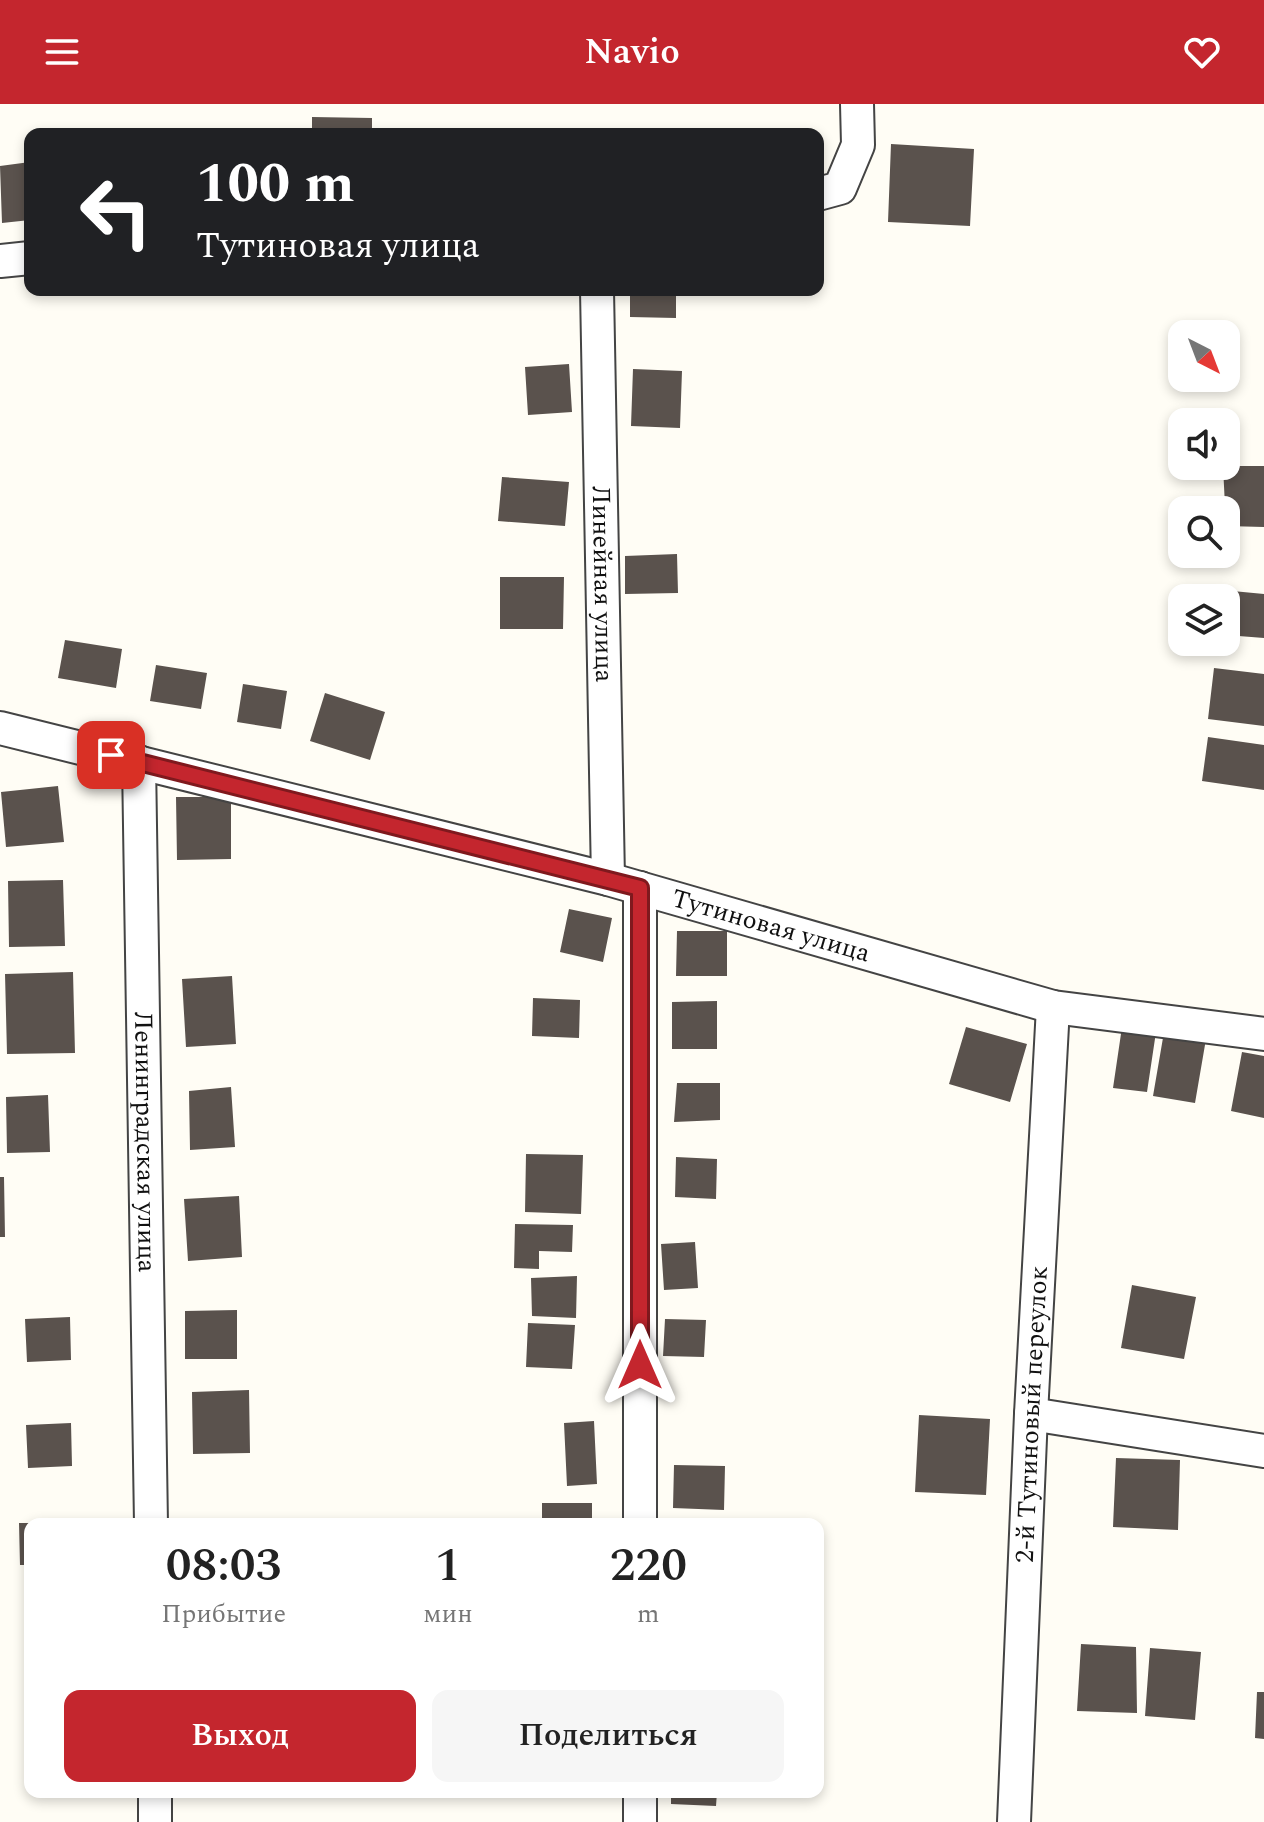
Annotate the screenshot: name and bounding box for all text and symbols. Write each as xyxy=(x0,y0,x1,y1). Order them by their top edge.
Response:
text: Navio xyxy=(584,25,680,80)
icon: menu xyxy=(40,30,84,74)
icon: heart xyxy=(1180,30,1224,74)
text: 100 m xyxy=(196,142,355,227)
icon: left xyxy=(64,160,168,264)
text: Тутиновая улица xyxy=(196,219,480,274)
north arrow xyxy=(1168,320,1240,392)
map controls xyxy=(1168,320,1240,656)
button: sound xyxy=(1168,408,1240,480)
street label: Линейная улица xyxy=(581,485,624,683)
button: search xyxy=(1168,496,1240,568)
button: layers xyxy=(1168,584,1240,656)
pin xyxy=(77,721,145,789)
icon: arrive xyxy=(89,733,133,777)
street label: Тутиновая улица xyxy=(667,878,875,973)
street label: Ленинградская улица xyxy=(123,1011,167,1273)
street label: 2-й Тутиновый переулок xyxy=(1005,1265,1059,1564)
position arrow xyxy=(598,1323,682,1407)
text: 08:03 xyxy=(166,1529,281,1602)
text: 1 xyxy=(435,1529,461,1602)
text: 220 xyxy=(610,1529,687,1602)
text: Прибытие xyxy=(161,1594,286,1634)
text: мин xyxy=(423,1594,473,1634)
text: m xyxy=(637,1594,659,1634)
button: Выход xyxy=(64,1690,416,1782)
button: Поделиться xyxy=(432,1690,784,1782)

